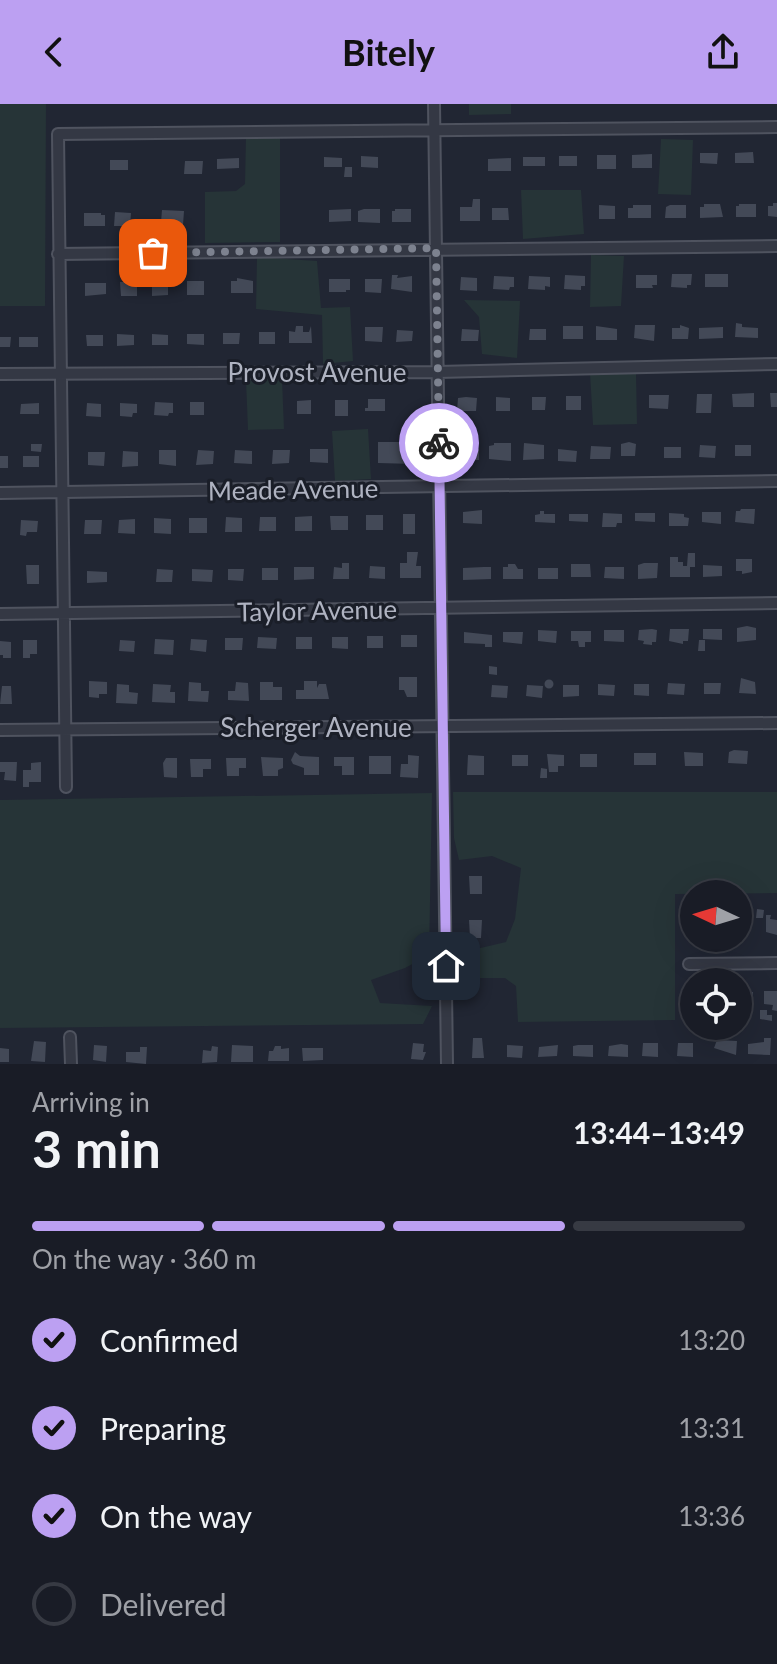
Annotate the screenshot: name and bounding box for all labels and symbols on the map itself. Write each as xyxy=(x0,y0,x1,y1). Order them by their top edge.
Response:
pin xyxy=(119,219,187,287)
street label: Provost Avenue xyxy=(228,356,406,388)
courier xyxy=(399,403,479,483)
street label: Meade Avenue xyxy=(207,472,379,506)
street label: Taylor Avenue xyxy=(237,593,397,627)
street label: Scherger Avenue xyxy=(220,711,412,743)
north arrow xyxy=(680,880,752,952)
pin xyxy=(412,932,480,1000)

